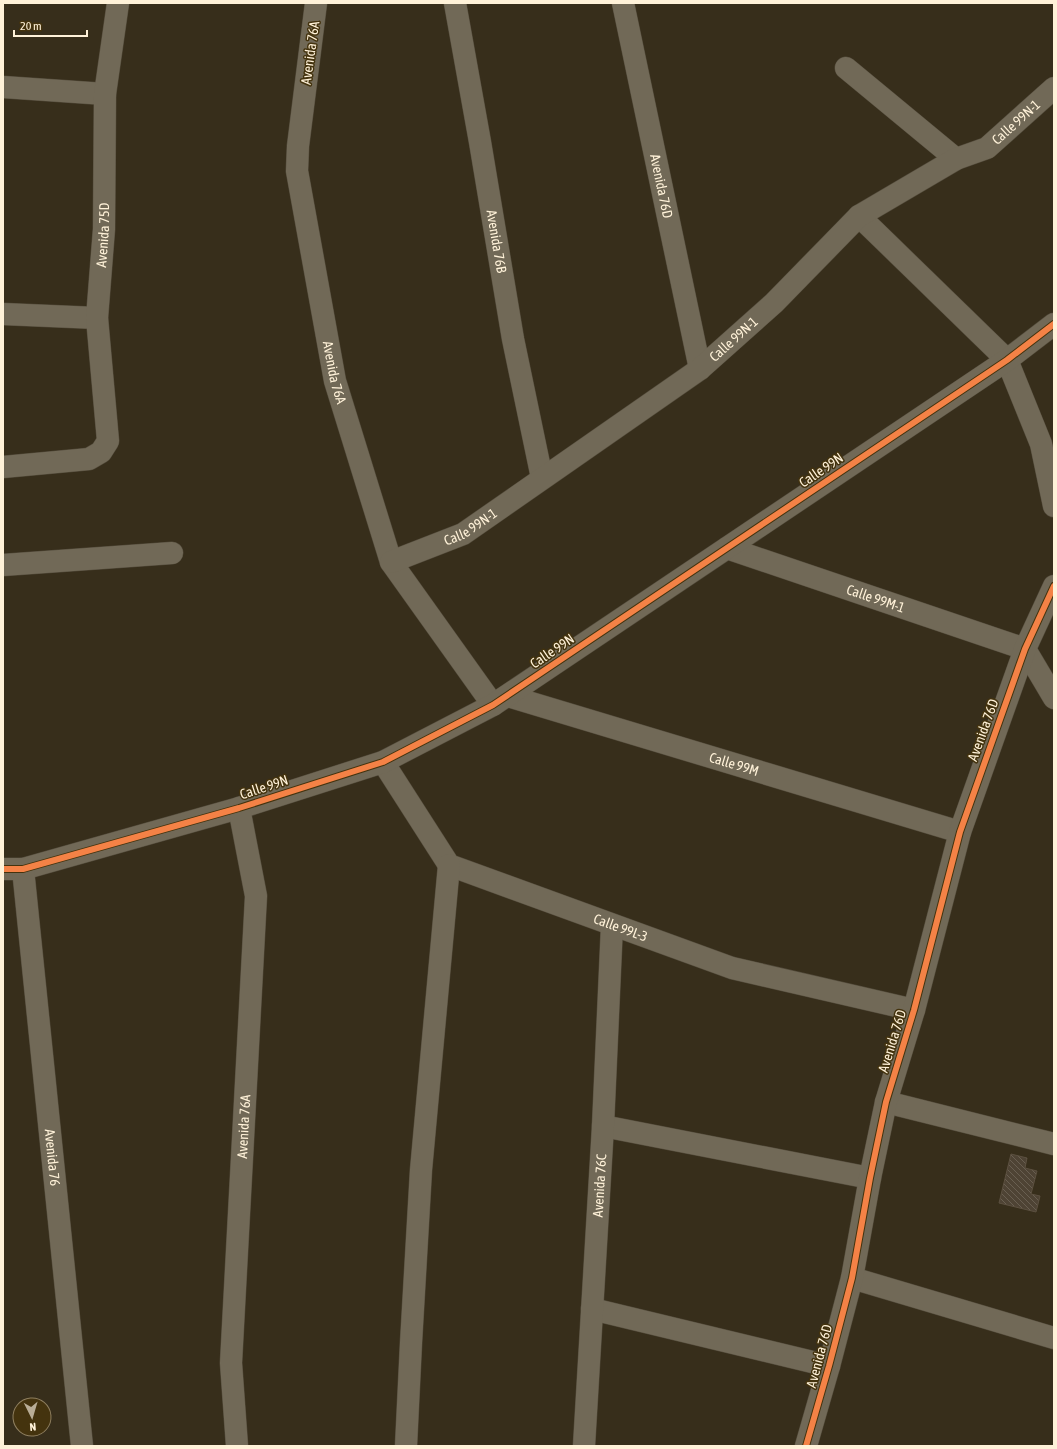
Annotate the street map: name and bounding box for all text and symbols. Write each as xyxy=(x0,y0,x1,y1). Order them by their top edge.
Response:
scale bar xyxy=(14,12,87,38)
text: 20 m xyxy=(20,19,42,33)
street label: Avenida 76A xyxy=(298,20,322,86)
street label: Calle 99N-1 xyxy=(988,96,1043,148)
street label: Avenida 76D xyxy=(647,153,676,220)
street label: Avenida 75D xyxy=(93,202,112,268)
street label: Avenida 76B xyxy=(483,209,510,275)
street label: Calle 99N-1 xyxy=(706,313,761,365)
street label: Avenida 76A xyxy=(320,340,350,406)
street label: Calle 99N xyxy=(796,449,846,491)
street label: Calle 99N-1 xyxy=(442,505,500,549)
street label: Calle 99M-1 xyxy=(845,581,907,616)
street label: Calle 99N xyxy=(527,630,577,672)
street label: Avenida 76D xyxy=(964,697,1002,763)
street label: Calle 99M xyxy=(707,749,761,779)
street label: Calle 99N xyxy=(238,772,290,802)
street label: Calle 99L-3 xyxy=(591,910,650,945)
street label: Avenida 76D xyxy=(875,1007,909,1074)
street label: Avenida 76A xyxy=(234,1094,253,1159)
street label: Avenida 76 xyxy=(42,1128,63,1187)
street label: Avenida 76C xyxy=(590,1153,609,1218)
street label: Avenida 76D xyxy=(803,1322,835,1389)
north arrow xyxy=(12,1397,52,1437)
text: N xyxy=(29,1421,37,1433)

